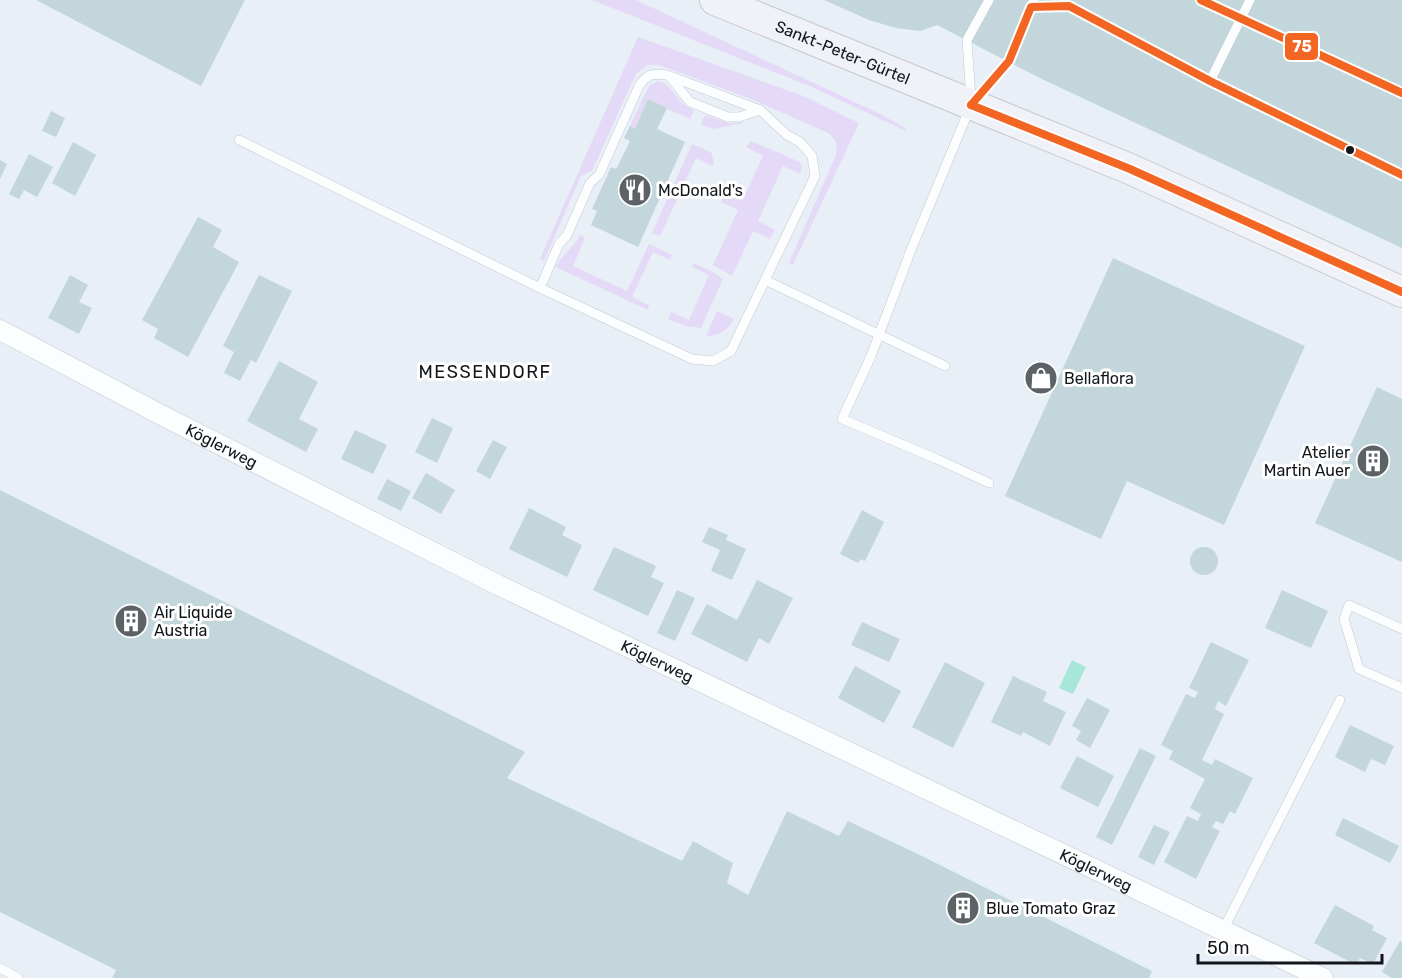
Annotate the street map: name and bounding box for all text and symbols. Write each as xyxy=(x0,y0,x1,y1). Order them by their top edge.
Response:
street label: Sankt-Peter-Gürtel xyxy=(772,17,913,88)
line badge: 75 xyxy=(1284,32,1319,61)
text: 75 xyxy=(1292,37,1312,56)
unlabelled marker xyxy=(1344,144,1356,156)
restaurant icon: McDonald's xyxy=(617,172,653,208)
place label: McDonald's xyxy=(658,181,743,200)
shop icon: Bellaflora xyxy=(1023,360,1059,396)
district label: MESSENDORF xyxy=(419,361,551,383)
place label: Bellaflora xyxy=(1064,369,1134,388)
street label: Köglerweg xyxy=(182,420,261,472)
place label: Atelier Martin Auer xyxy=(1264,443,1350,480)
building icon: Atelier Martin Auer xyxy=(1355,443,1391,479)
building icon: Air Liquide Austria xyxy=(113,603,149,639)
place label: Air Liquide Austria xyxy=(154,603,233,640)
street label: Köglerweg xyxy=(618,636,696,687)
street label: Köglerweg xyxy=(1057,845,1135,896)
building icon: Blue Tomato Graz xyxy=(945,890,981,926)
place label: Blue Tomato Graz xyxy=(986,899,1116,918)
scale bar xyxy=(1198,927,1382,965)
text: 50 m xyxy=(1207,937,1250,959)

